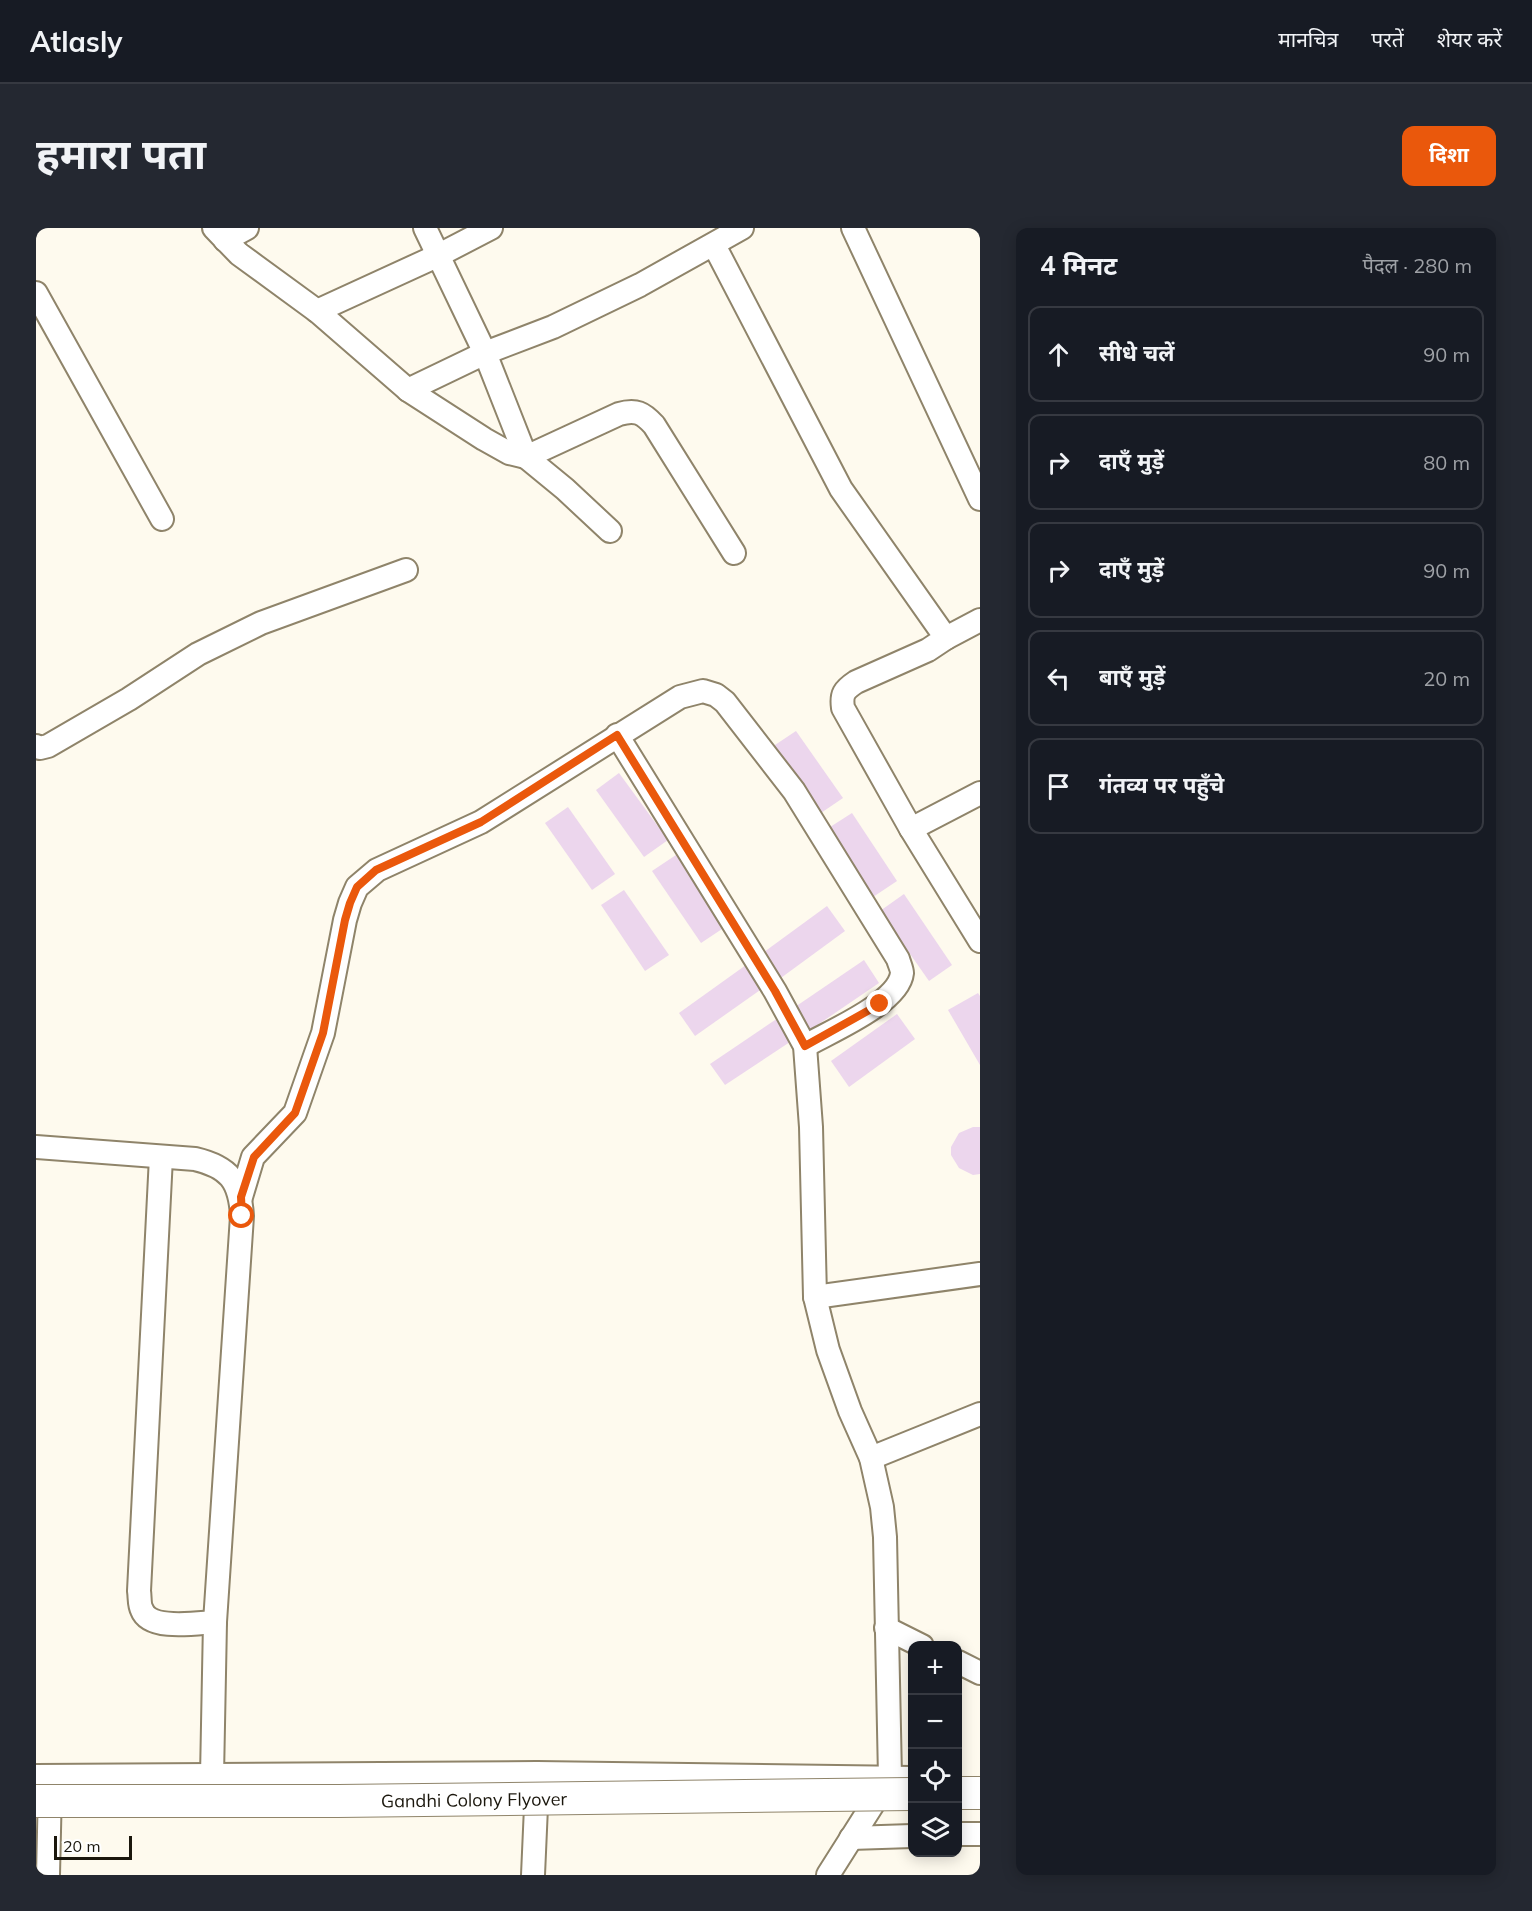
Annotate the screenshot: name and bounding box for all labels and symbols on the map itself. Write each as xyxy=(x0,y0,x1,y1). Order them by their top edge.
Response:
route end xyxy=(866,990,892,1016)
route start xyxy=(228,1202,254,1228)
street label: Gandhi Colony Flyover xyxy=(381,1787,568,1812)
scale bar xyxy=(54,1833,132,1860)

